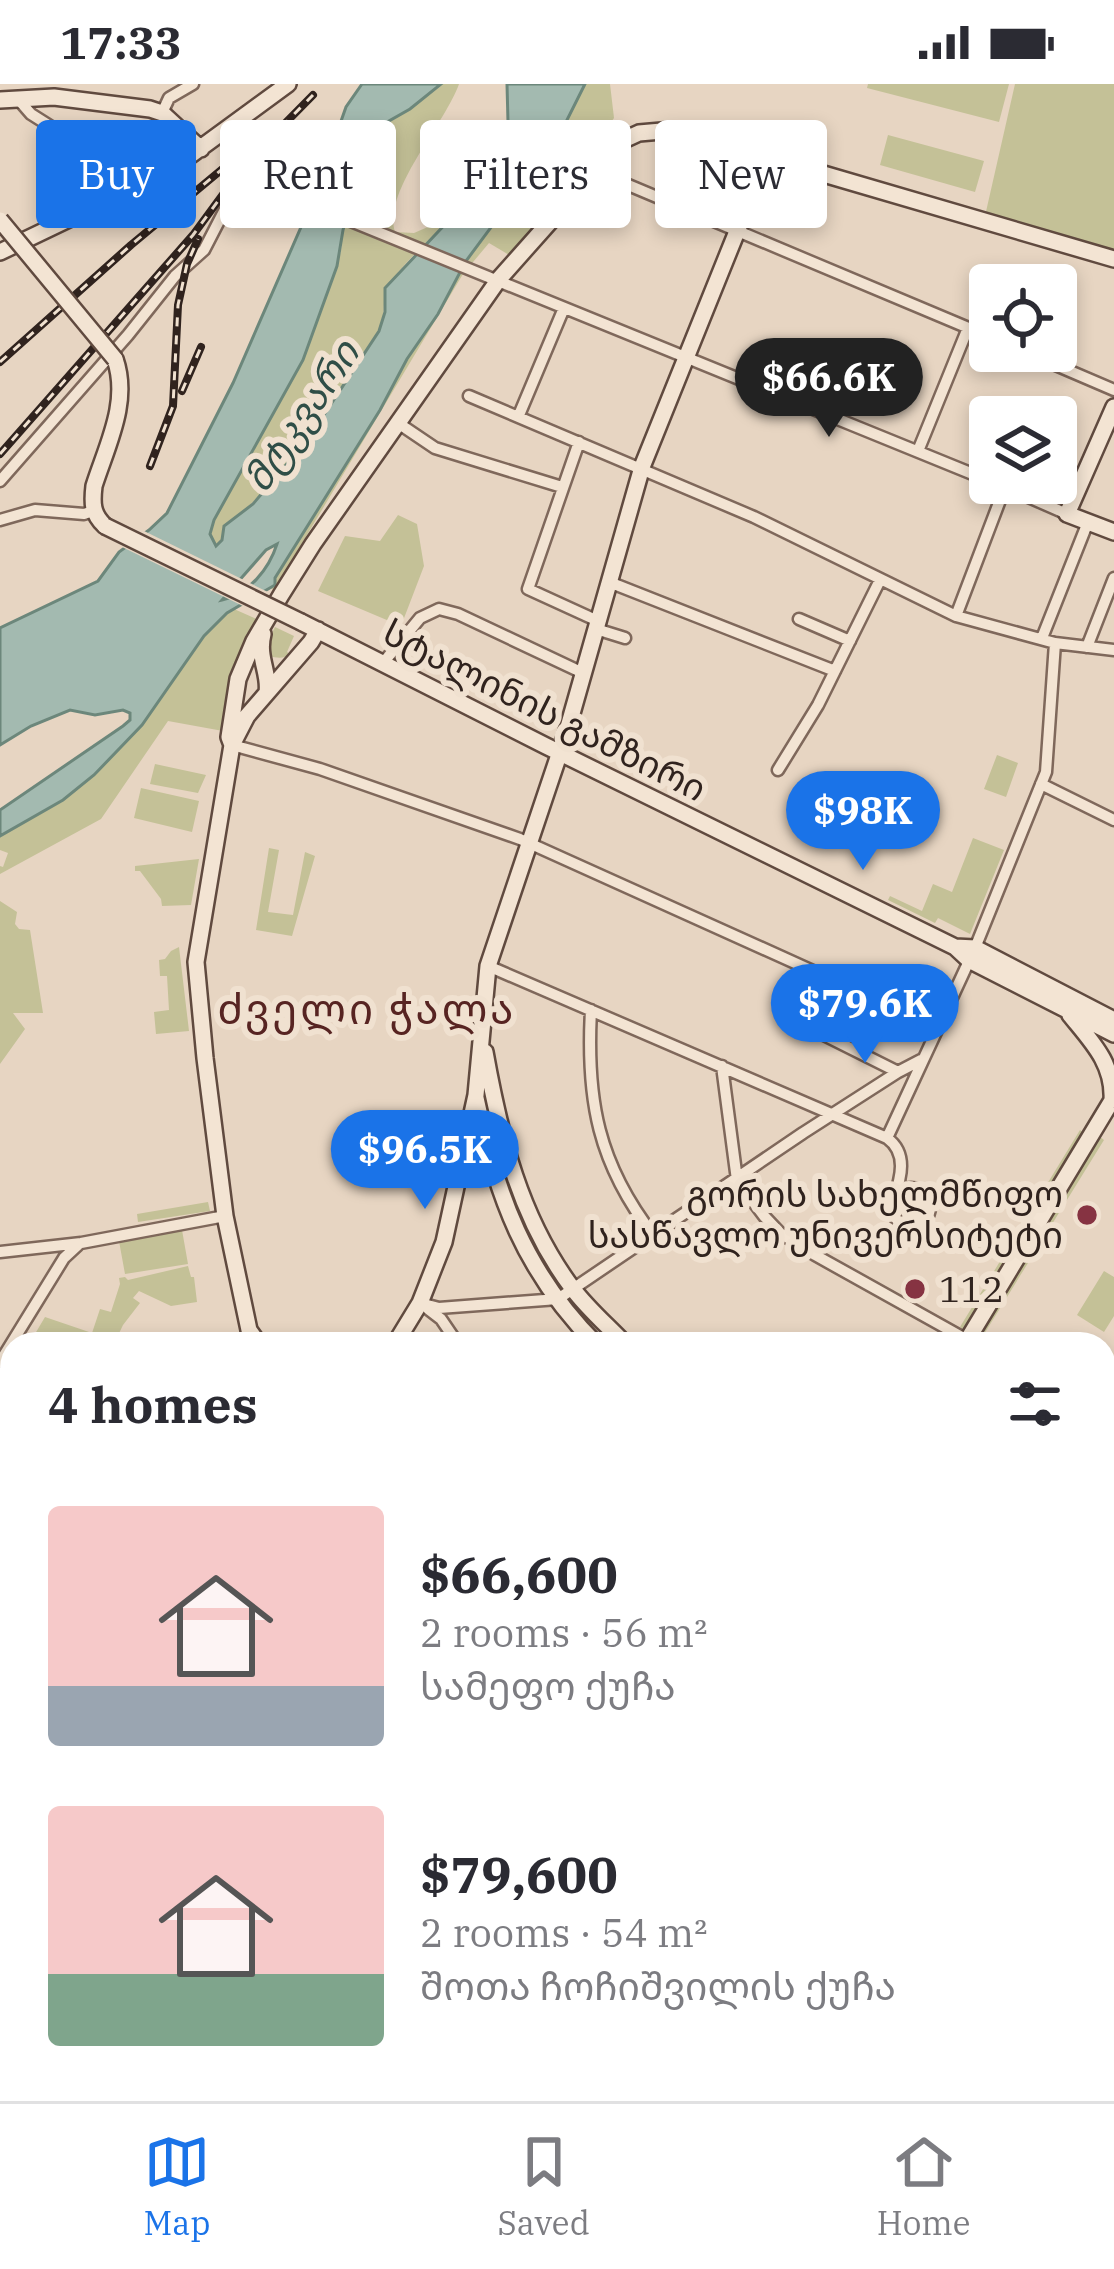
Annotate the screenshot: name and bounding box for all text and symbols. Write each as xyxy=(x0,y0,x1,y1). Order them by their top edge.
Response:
text: 17:33 xyxy=(60,13,182,71)
chip: Buy xyxy=(36,120,196,228)
chip: Rent xyxy=(220,120,396,228)
chip: Filters xyxy=(420,120,631,228)
chip: New xyxy=(655,120,827,228)
map controls xyxy=(969,264,1077,504)
button: locate xyxy=(969,264,1077,372)
water label: მტკვარი xyxy=(231,329,371,501)
pin: $66.6K xyxy=(731,338,927,440)
text: $66.6K xyxy=(762,351,896,402)
button: layers xyxy=(969,396,1077,504)
street label: სტალინის გამზირი xyxy=(376,608,715,811)
pin: $98K xyxy=(792,771,934,873)
text: $98K xyxy=(813,784,913,835)
pin: $79.6K xyxy=(767,964,963,1066)
text: $79.6K xyxy=(798,977,932,1028)
district label: ძველი ჭალა xyxy=(218,981,516,1036)
pin: $96.5K xyxy=(327,1110,523,1212)
text: $96.5K xyxy=(358,1123,492,1174)
place label: გორის სახელმწიფო სასწავლო უნივერსიტეტი xyxy=(588,1170,1063,1258)
marker: გორის სახელმწიფო სასწავლო უნივერსიტეტი xyxy=(1074,1202,1100,1228)
place label: 112 xyxy=(939,1265,1004,1312)
marker: 112 xyxy=(902,1276,928,1302)
text: 4 homes xyxy=(48,1371,258,1437)
icon: filters xyxy=(1002,1371,1068,1437)
text: $66,600 xyxy=(420,1541,618,1607)
icon: home xyxy=(144,1554,288,1698)
text: 2 rooms · 56 m² xyxy=(420,1607,708,1658)
text: სამეფო ქუჩა xyxy=(420,1660,676,1711)
text: $79,600 xyxy=(420,1841,618,1907)
icon: home xyxy=(144,1854,288,1998)
text: 2 rooms · 54 m² xyxy=(420,1907,708,1958)
text: შოთა ჩოჩიშვილის ქუჩა xyxy=(420,1960,896,2011)
tab: Map xyxy=(143,2129,211,2244)
tab: Saved xyxy=(497,2129,590,2244)
tab: Home xyxy=(877,2129,971,2244)

